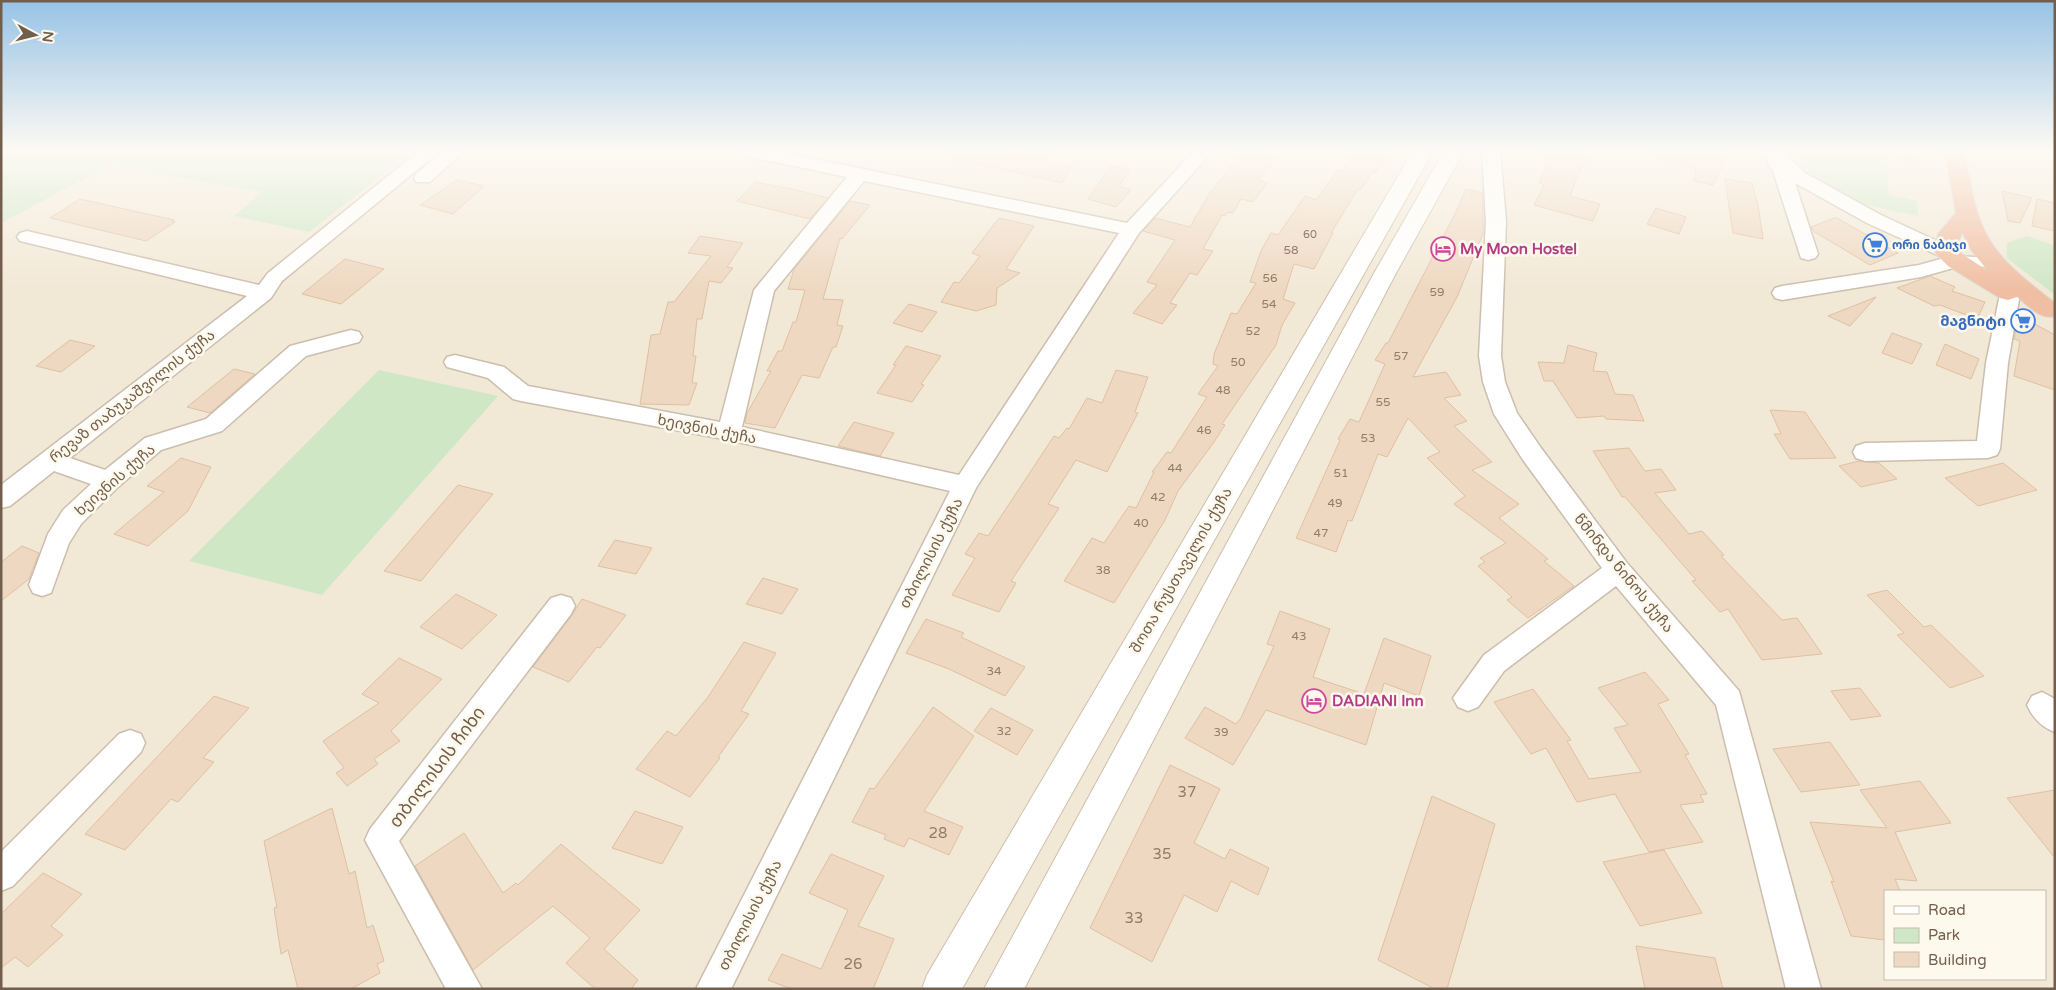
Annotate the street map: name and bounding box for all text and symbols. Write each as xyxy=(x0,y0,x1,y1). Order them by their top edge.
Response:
north arrow xyxy=(10,10,60,60)
text: N xyxy=(38,30,57,43)
house number: 60 xyxy=(1303,228,1317,241)
supermarket icon: ორი ნაბიჯი xyxy=(1862,232,1888,258)
hotel icon: My Moon Hostel xyxy=(1430,236,1456,262)
place label: ორი ნაბიჯი xyxy=(1892,238,1966,252)
place label: My Moon Hostel xyxy=(1460,240,1577,259)
house number: 58 xyxy=(1283,243,1299,257)
house number: 56 xyxy=(1262,271,1278,285)
house number: 59 xyxy=(1429,285,1445,299)
house number: 54 xyxy=(1261,297,1277,311)
supermarket icon: მაგნიტი xyxy=(2010,308,2036,334)
place label: მაგნიტი xyxy=(1940,312,2006,330)
house number: 52 xyxy=(1245,324,1261,338)
street label: რევაზ თაბუკაშვილის ქუჩა xyxy=(46,326,218,466)
house number: 57 xyxy=(1393,349,1409,363)
house number: 50 xyxy=(1230,355,1246,369)
house number: 48 xyxy=(1215,383,1231,397)
house number: 55 xyxy=(1375,395,1391,409)
street label: ხეივნის ქუჩა xyxy=(656,411,758,447)
house number: 46 xyxy=(1196,423,1212,437)
house number: 53 xyxy=(1360,431,1376,445)
street label: ხეივნის ქუჩა xyxy=(71,440,159,520)
house number: 44 xyxy=(1167,461,1183,475)
house number: 51 xyxy=(1333,466,1349,480)
street label: შოთა რუსთაველის ქუჩა xyxy=(1126,484,1236,656)
house number: 42 xyxy=(1150,490,1166,504)
street label: თბილისის ქუჩა xyxy=(895,495,967,611)
house number: 49 xyxy=(1327,496,1343,510)
street label: წმინდა ნინოს ქუჩა xyxy=(1570,510,1678,636)
house number: 40 xyxy=(1133,516,1149,530)
house number: 47 xyxy=(1313,526,1329,540)
house number: 38 xyxy=(1095,563,1111,577)
house number: 43 xyxy=(1291,629,1307,643)
house number: 34 xyxy=(986,664,1002,678)
hotel icon: DADIANI Inn xyxy=(1301,688,1327,714)
place label: DADIANI Inn xyxy=(1332,692,1424,710)
street label: თბილისის ჩიხი xyxy=(384,702,490,832)
house number: 32 xyxy=(996,724,1012,738)
house number: 39 xyxy=(1213,725,1229,739)
house number: 37 xyxy=(1178,783,1196,801)
house number: 28 xyxy=(929,824,947,842)
house number: 35 xyxy=(1153,845,1171,863)
street label: თბილისის ქუჩა xyxy=(714,857,786,973)
legend xyxy=(1884,890,2046,980)
text: Road xyxy=(1928,901,1966,919)
house number: 33 xyxy=(1125,909,1143,927)
text: Park xyxy=(1928,926,1960,944)
text: Building xyxy=(1928,951,1987,969)
house number: 26 xyxy=(844,955,862,973)

